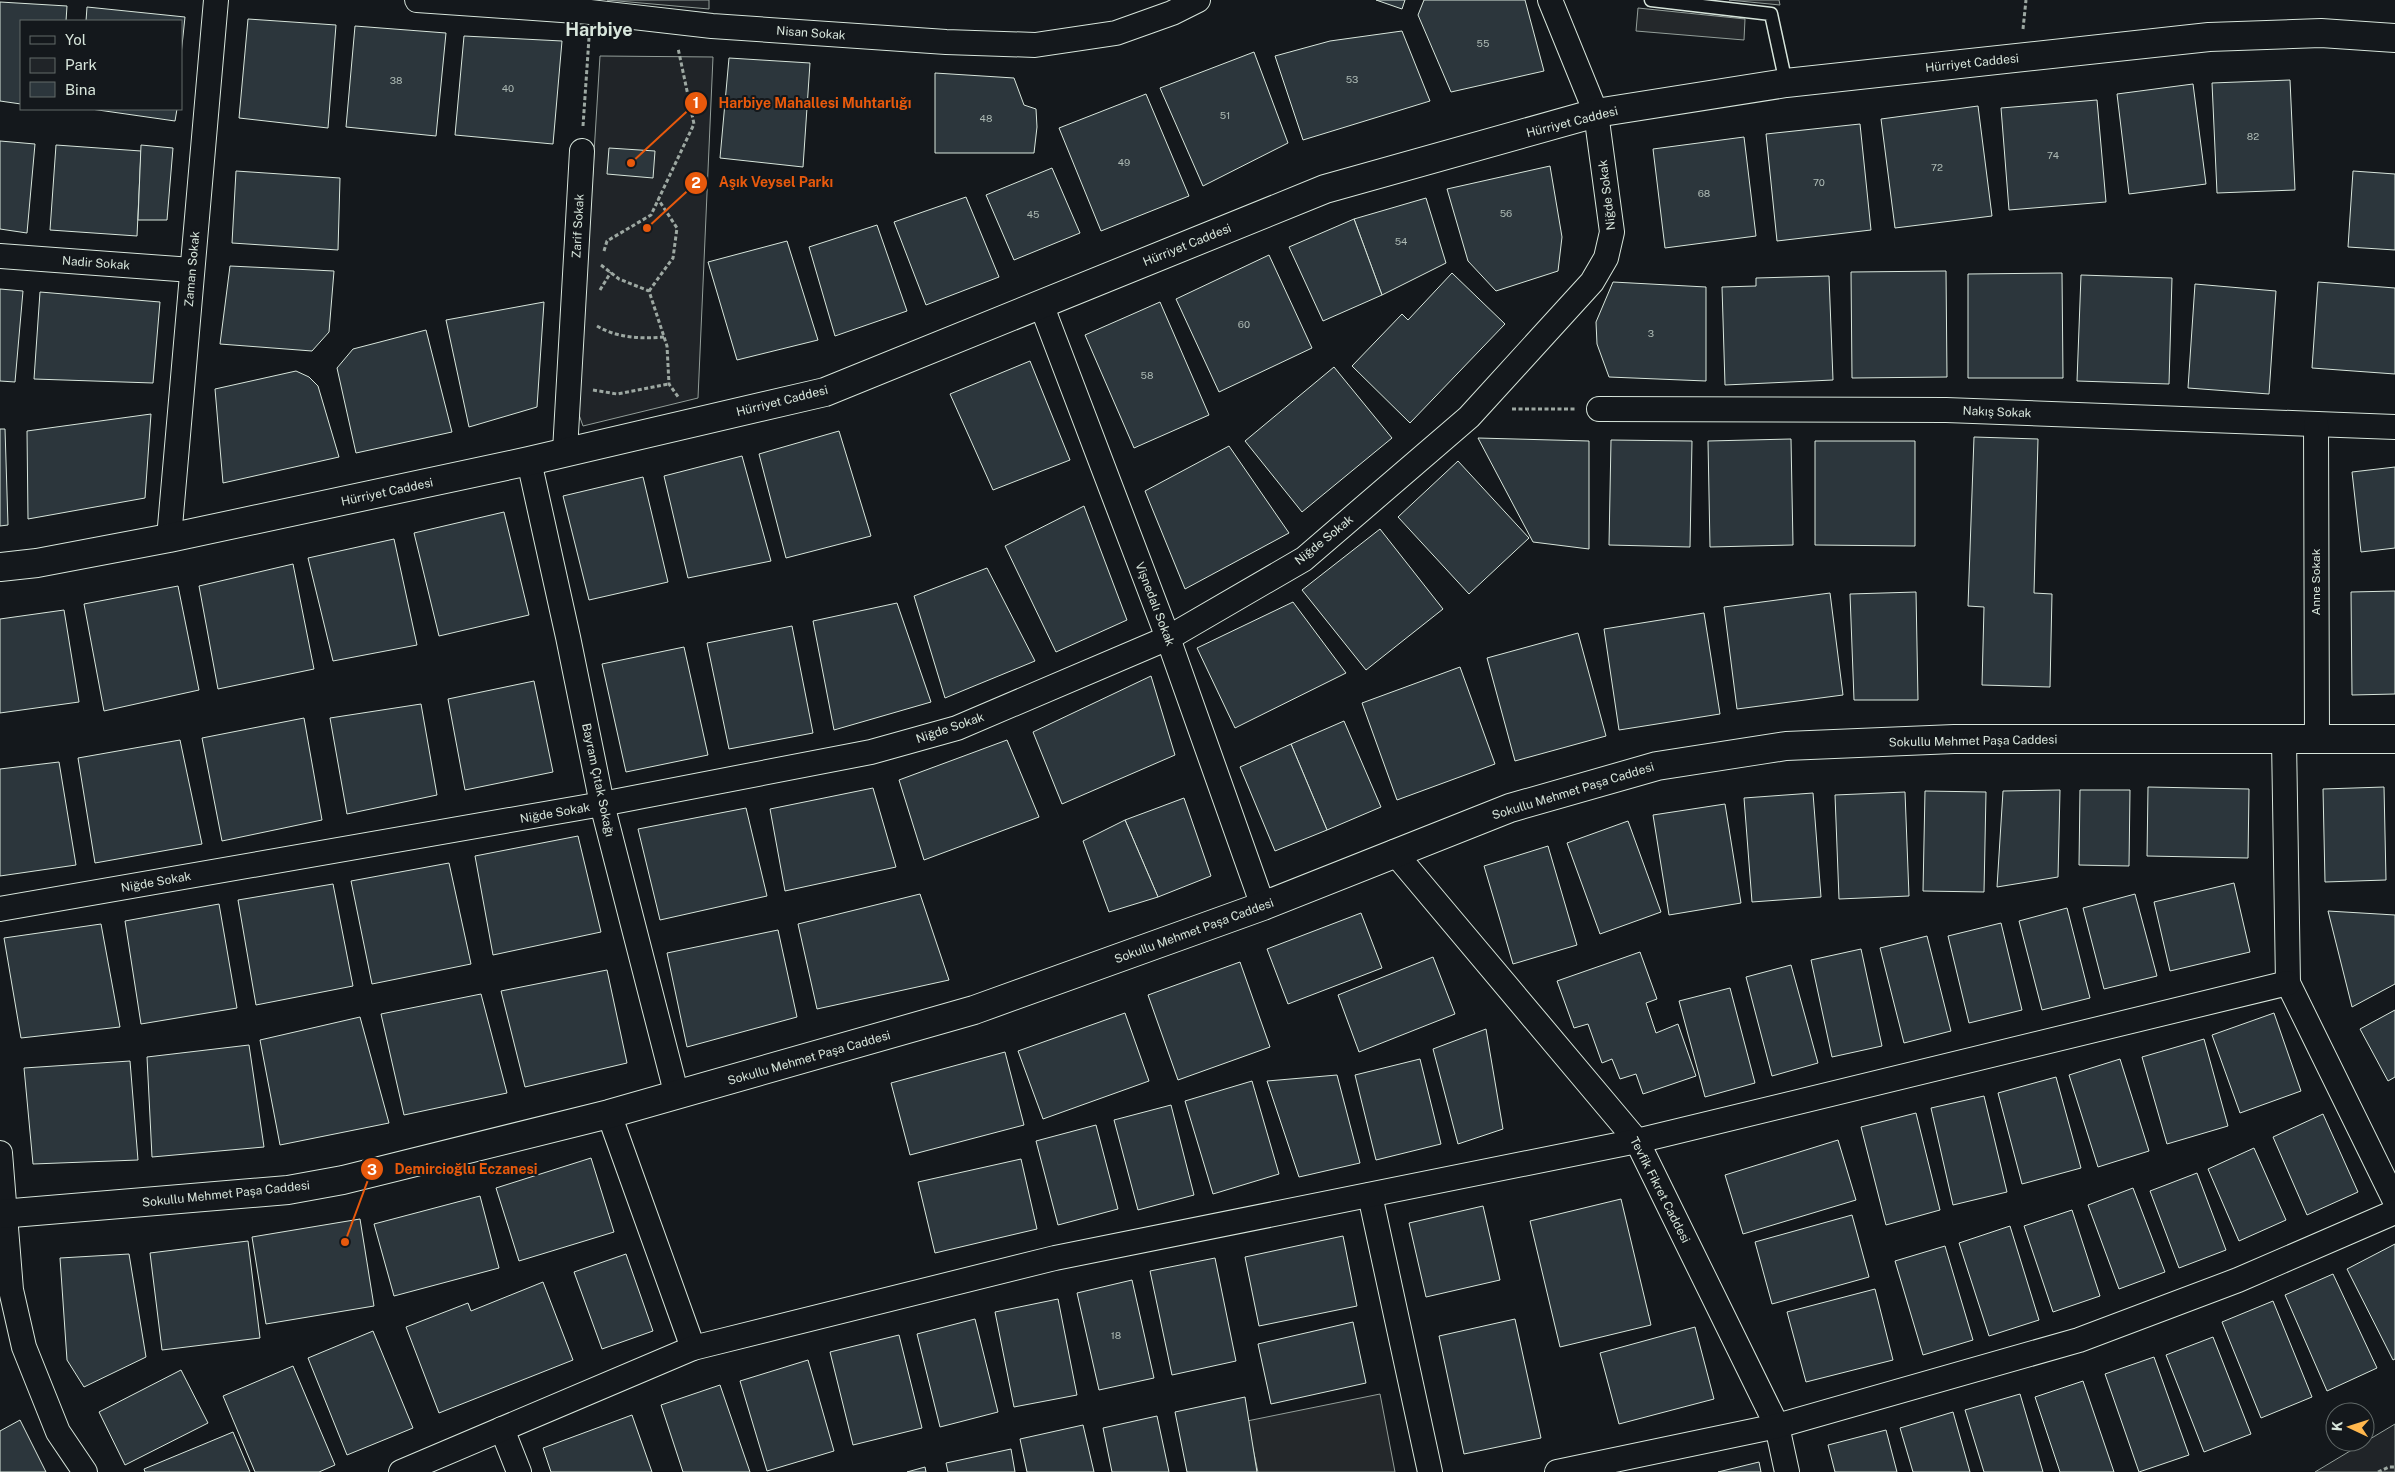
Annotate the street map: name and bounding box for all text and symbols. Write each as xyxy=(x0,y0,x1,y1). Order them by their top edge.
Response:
district label: Harbiye xyxy=(565,19,633,40)
legend xyxy=(20,20,182,110)
street label: Nisan Sokak xyxy=(776,24,846,42)
text: Yol xyxy=(65,31,86,48)
house number: 55 xyxy=(1477,37,1489,49)
street label: Hürriyet Caddesi xyxy=(1925,51,2019,75)
text: Park xyxy=(65,56,97,73)
house number: 53 xyxy=(1346,73,1358,85)
house number: 38 xyxy=(390,74,402,86)
text: Bina xyxy=(65,81,96,98)
house number: 40 xyxy=(502,82,514,94)
callout: Harbiye Mahallesi Muhtarlığı xyxy=(683,89,921,118)
text: 1 xyxy=(693,94,699,111)
text: Harbiye Mahallesi Muhtarlığı xyxy=(719,95,911,111)
street label: Hürriyet Caddesi xyxy=(1525,104,1619,140)
house number: 51 xyxy=(1220,109,1230,121)
house number: 48 xyxy=(980,112,992,124)
house number: 82 xyxy=(2247,130,2259,142)
house number: 74 xyxy=(2047,149,2059,161)
house number: 49 xyxy=(1118,156,1130,168)
street label: Niğde Sokak xyxy=(1596,159,1618,231)
house number: 72 xyxy=(1931,161,1943,173)
callout: Aşık Veysel Parkı xyxy=(683,168,843,197)
text: 2 xyxy=(691,174,701,191)
text: Aşık Veysel Parkı xyxy=(719,174,833,190)
house number: 70 xyxy=(1813,176,1825,188)
house number: 68 xyxy=(1698,187,1710,199)
street label: Zarif Sokak xyxy=(569,193,587,259)
house number: 56 xyxy=(1500,207,1512,219)
house number: 45 xyxy=(1027,208,1039,220)
street label: Hürriyet Caddesi xyxy=(1141,221,1233,269)
street label: Zaman Sokak xyxy=(182,230,202,307)
house number: 54 xyxy=(1395,235,1407,247)
street label: Nadir Sokak xyxy=(61,254,131,272)
house number: 60 xyxy=(1238,318,1250,330)
house number: 3 xyxy=(1648,327,1654,339)
house number: 58 xyxy=(1141,369,1153,381)
street label: Hürriyet Caddesi xyxy=(735,383,829,419)
street label: Nakış Sokak xyxy=(1962,404,2032,420)
street label: Hürriyet Caddesi xyxy=(340,475,434,509)
street label: Niğde Sokak xyxy=(1292,512,1356,568)
street label: Anne Sokak xyxy=(2309,548,2323,615)
street label: Vişnedalı Sokak xyxy=(1133,560,1178,648)
street label: Niğde Sokak xyxy=(914,710,986,746)
street label: Bayram Çıtak Sokağı xyxy=(579,722,617,838)
street label: Sokullu Mehmet Paşa Caddesi xyxy=(1889,733,2057,749)
street label: Sokullu Mehmet Paşa Caddesi xyxy=(1490,760,1656,822)
street label: Niğde Sokak xyxy=(519,800,591,826)
street label: Niğde Sokak xyxy=(120,869,192,895)
street label: Sokullu Mehmet Paşa Caddesi xyxy=(1112,896,1276,966)
street label: Sokullu Mehmet Paşa Caddesi xyxy=(726,1028,892,1088)
street label: Tevfik Fikret Caddesi xyxy=(1627,1135,1693,1245)
callout: Demircioğlu Eczanesi xyxy=(360,1155,548,1184)
text: 3 xyxy=(367,1161,377,1178)
text: Demircioğlu Eczanesi xyxy=(394,1161,538,1177)
street label: Sokullu Mehmet Paşa Caddesi xyxy=(141,1178,311,1210)
house number: 18 xyxy=(1111,1329,1121,1341)
north arrow xyxy=(2325,1402,2375,1452)
text: K xyxy=(2329,1421,2345,1432)

